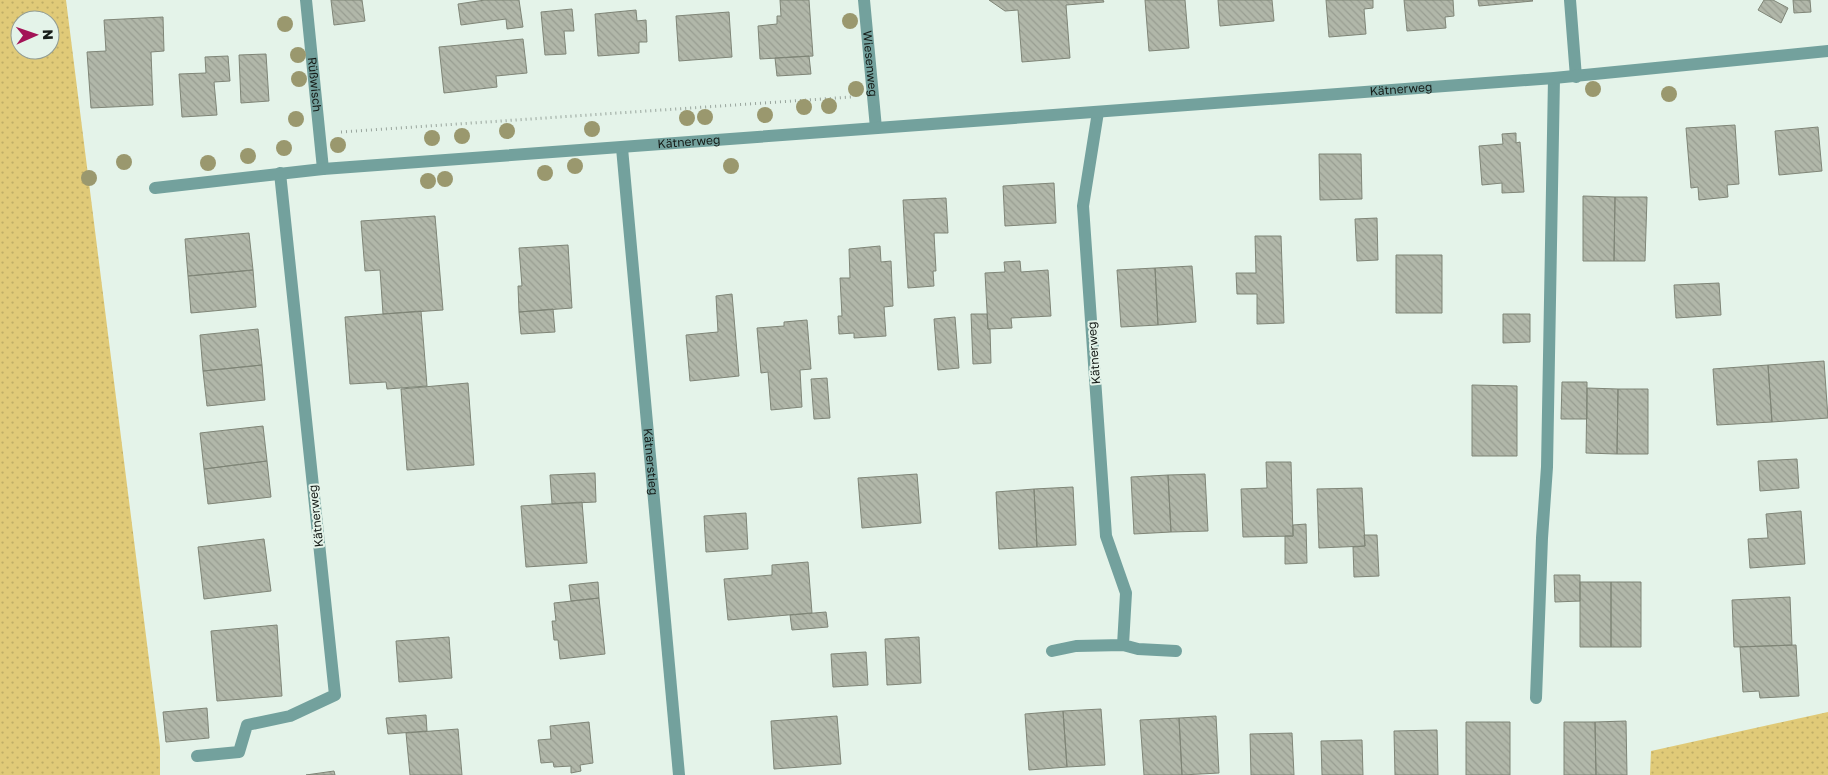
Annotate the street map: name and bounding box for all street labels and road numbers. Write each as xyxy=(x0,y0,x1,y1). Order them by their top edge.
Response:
street label: Wiesenweg xyxy=(860,30,881,97)
street label: Rüßwisch xyxy=(305,56,325,113)
street label: Kätnerweg xyxy=(1369,79,1433,99)
street label: Kätnerweg xyxy=(657,132,721,151)
street label: Kätnerweg xyxy=(1084,321,1103,385)
street label: Kätnerstieg xyxy=(640,427,662,496)
street label: Kätnerweg xyxy=(305,484,326,548)

